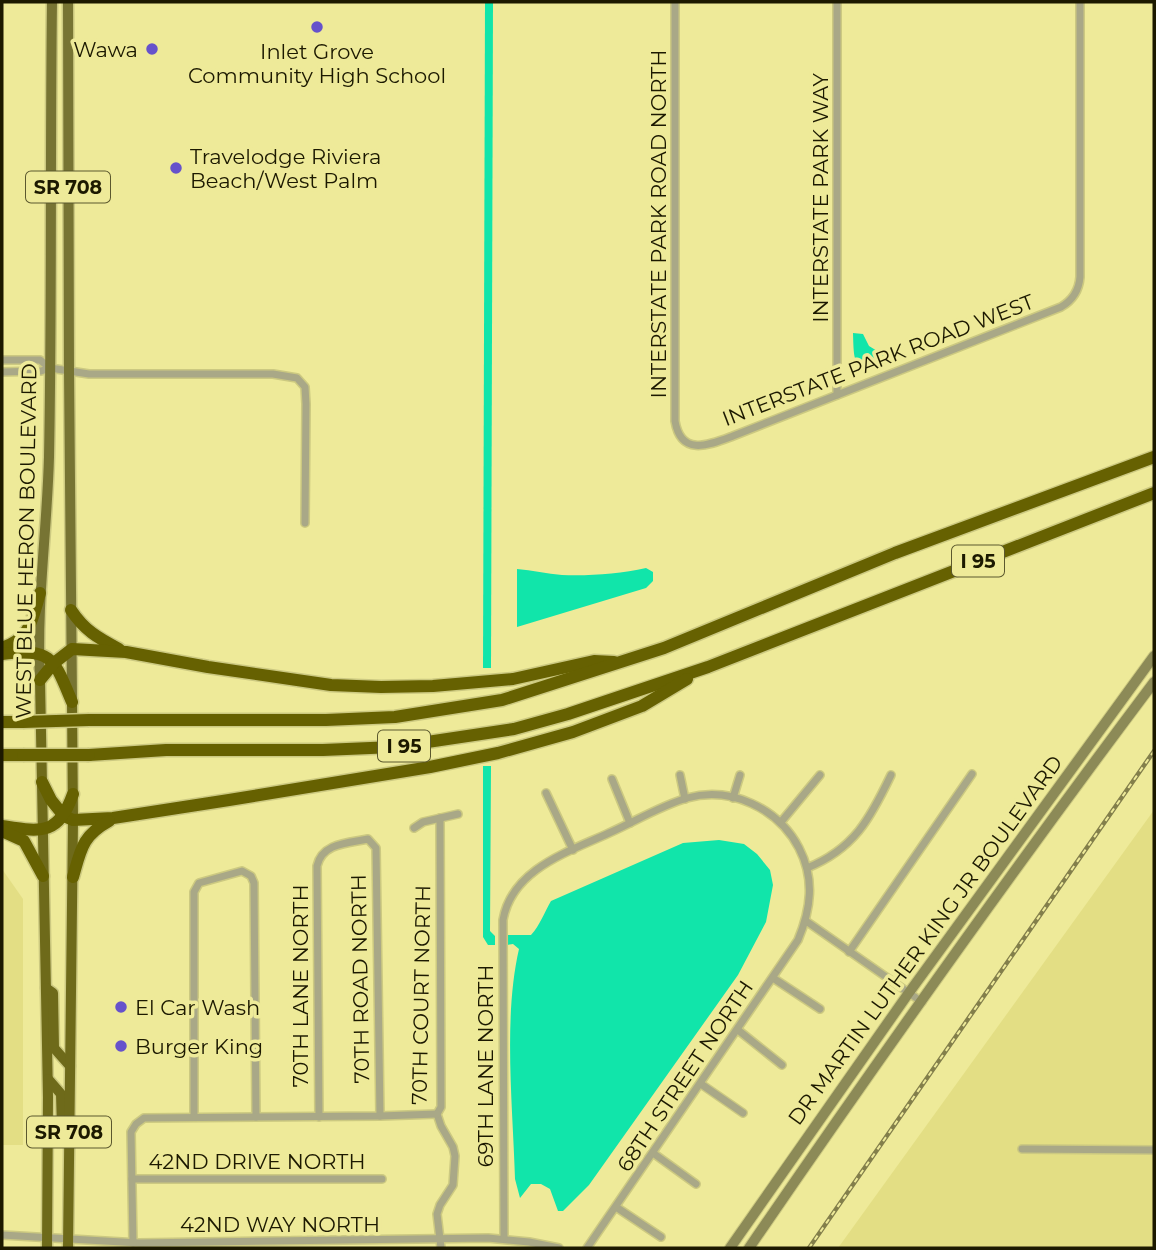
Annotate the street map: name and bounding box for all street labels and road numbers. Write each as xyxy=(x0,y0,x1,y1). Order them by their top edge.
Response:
street label: INTERSTATE PARK ROAD NORTH xyxy=(646,50,671,398)
street label: INTERSTATE PARK WAY xyxy=(808,73,833,323)
road number: SR 708 xyxy=(26,172,110,202)
street label: INTERSTATE PARK ROAD WEST xyxy=(719,289,1037,431)
street label: WEST BLUE HERON BOULEVARD xyxy=(10,363,42,719)
road number: I 95 xyxy=(952,546,1004,576)
road number: I 95 xyxy=(378,730,430,762)
street label: DR MARTIN LUTHER KING JR BOULEVARD xyxy=(782,750,1068,1130)
street label: 70TH ROAD NORTH xyxy=(346,874,374,1084)
street label: 70TH LANE NORTH xyxy=(288,885,313,1087)
street label: 70TH COURT NORTH xyxy=(407,885,435,1105)
street label: 69TH LANE NORTH xyxy=(473,965,498,1167)
street label: 68TH STREET NORTH xyxy=(612,976,758,1176)
road number: SR 708 xyxy=(27,1116,111,1148)
street label: 42ND DRIVE NORTH xyxy=(149,1149,365,1174)
street label: 42ND WAY NORTH xyxy=(180,1212,380,1237)

